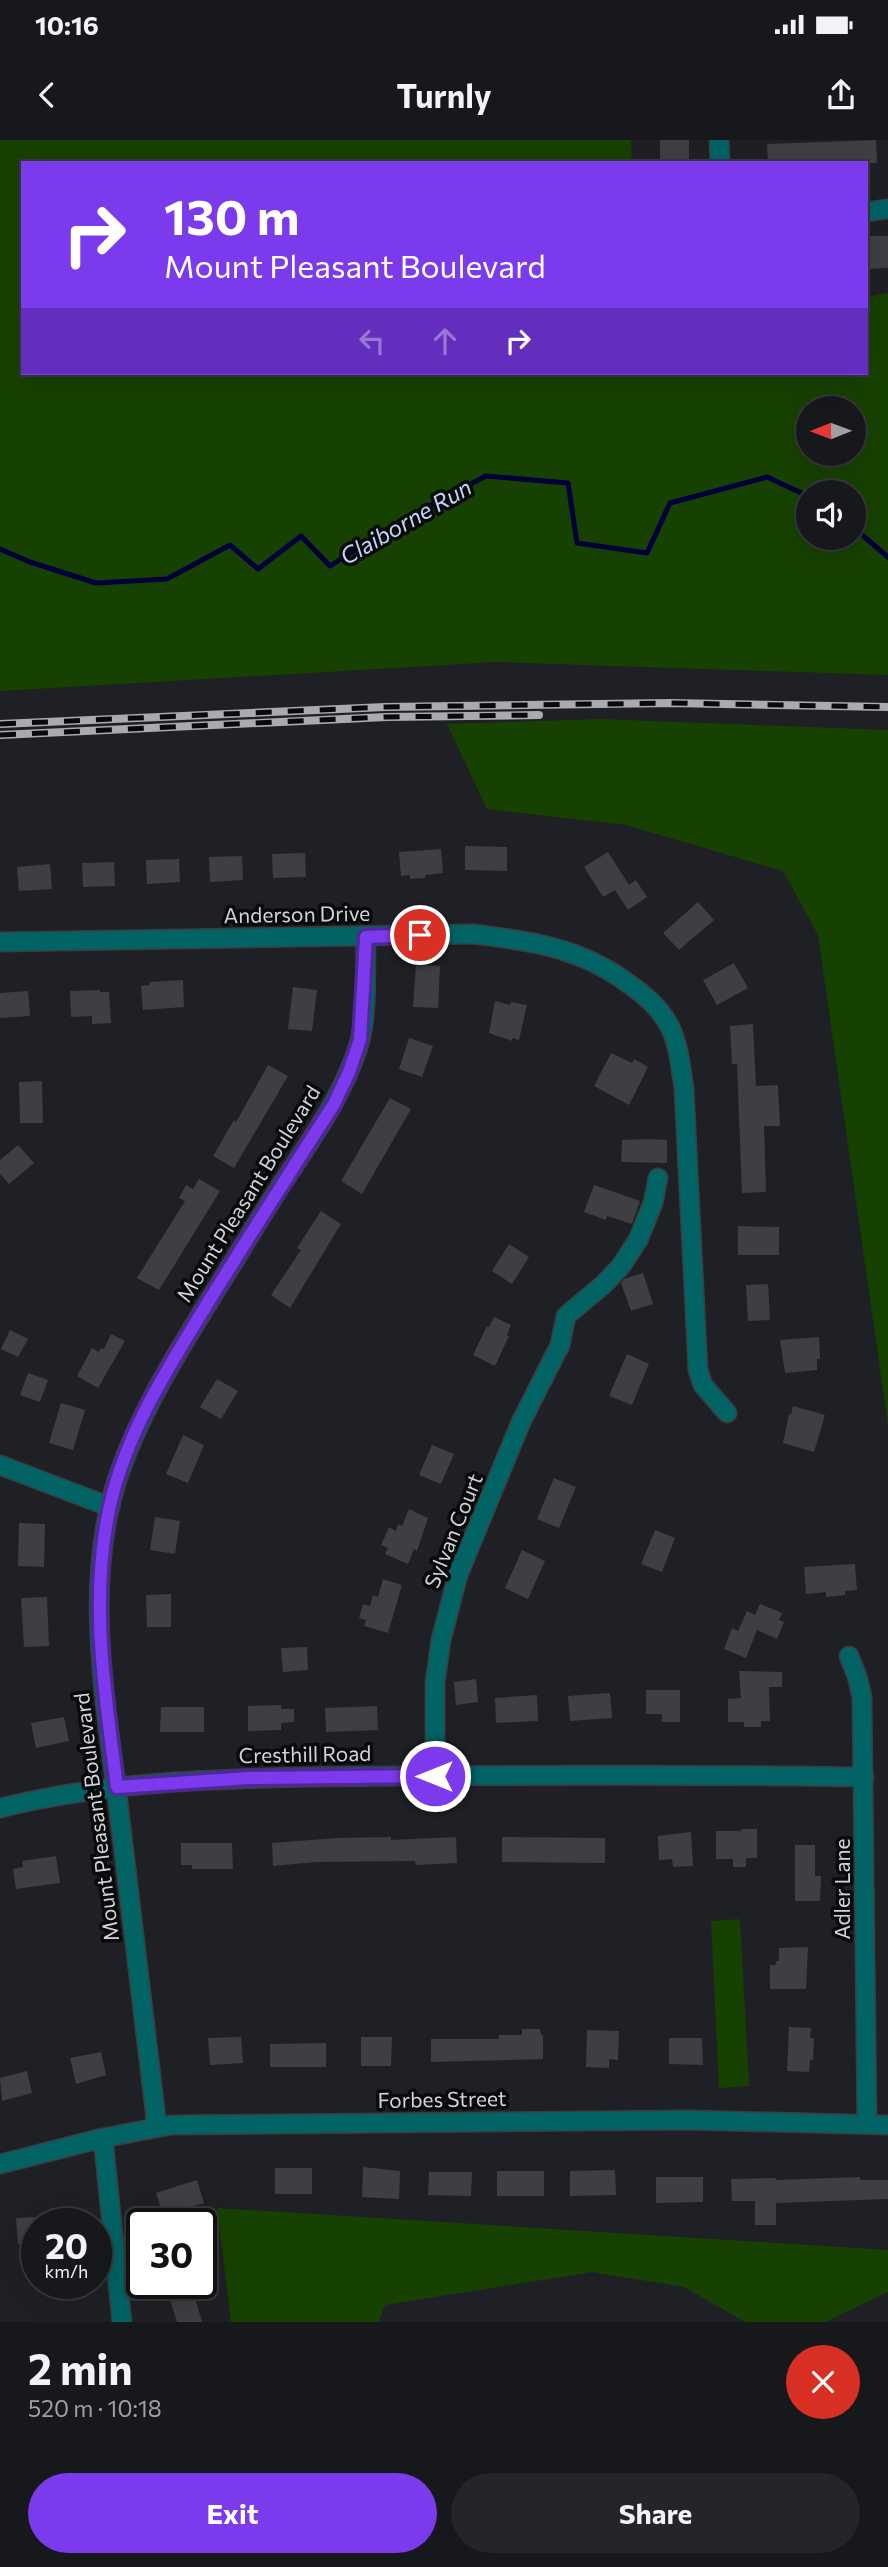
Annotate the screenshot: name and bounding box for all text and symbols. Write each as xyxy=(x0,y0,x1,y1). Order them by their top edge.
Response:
text: 10:16 xyxy=(35,9,99,40)
text: Turnly xyxy=(397,75,491,115)
icon: back xyxy=(28,76,66,114)
icon: share xyxy=(822,76,860,114)
text: 130 m xyxy=(164,185,299,245)
icon: right xyxy=(49,189,140,280)
text: Mount Pleasant Boulevard xyxy=(164,245,546,285)
icon: left xyxy=(353,322,391,360)
icon: ahead xyxy=(426,322,464,360)
icon: right xyxy=(499,322,537,360)
north arrow xyxy=(796,396,866,466)
map controls xyxy=(796,396,866,550)
water label: Claiborne Run xyxy=(335,472,476,570)
button: sound xyxy=(796,480,866,550)
street label: Anderson Drive xyxy=(223,900,371,927)
pin xyxy=(390,905,450,965)
icon: arrive xyxy=(401,916,439,954)
street label: Mount Pleasant Boulevard xyxy=(171,1080,325,1306)
street label: Sylvan Court xyxy=(418,1470,487,1591)
street label: Mount Pleasant Boulevard xyxy=(68,1691,123,1943)
position arrow xyxy=(398,1739,472,1813)
street label: Cresthill Road xyxy=(238,1740,372,1767)
street label: Adler Lane xyxy=(829,1838,854,1940)
street label: Forbes Street xyxy=(377,2085,507,2112)
speed limit sign: 30 xyxy=(126,2208,217,2299)
text: 20 xyxy=(45,2223,88,2266)
text: km/h xyxy=(45,2260,88,2282)
text: 2 min xyxy=(28,2342,133,2394)
button: close xyxy=(786,2345,860,2419)
text: 520 m · 10:18 xyxy=(28,2394,162,2422)
button: Exit xyxy=(28,2473,437,2553)
button: Share xyxy=(451,2473,860,2553)

